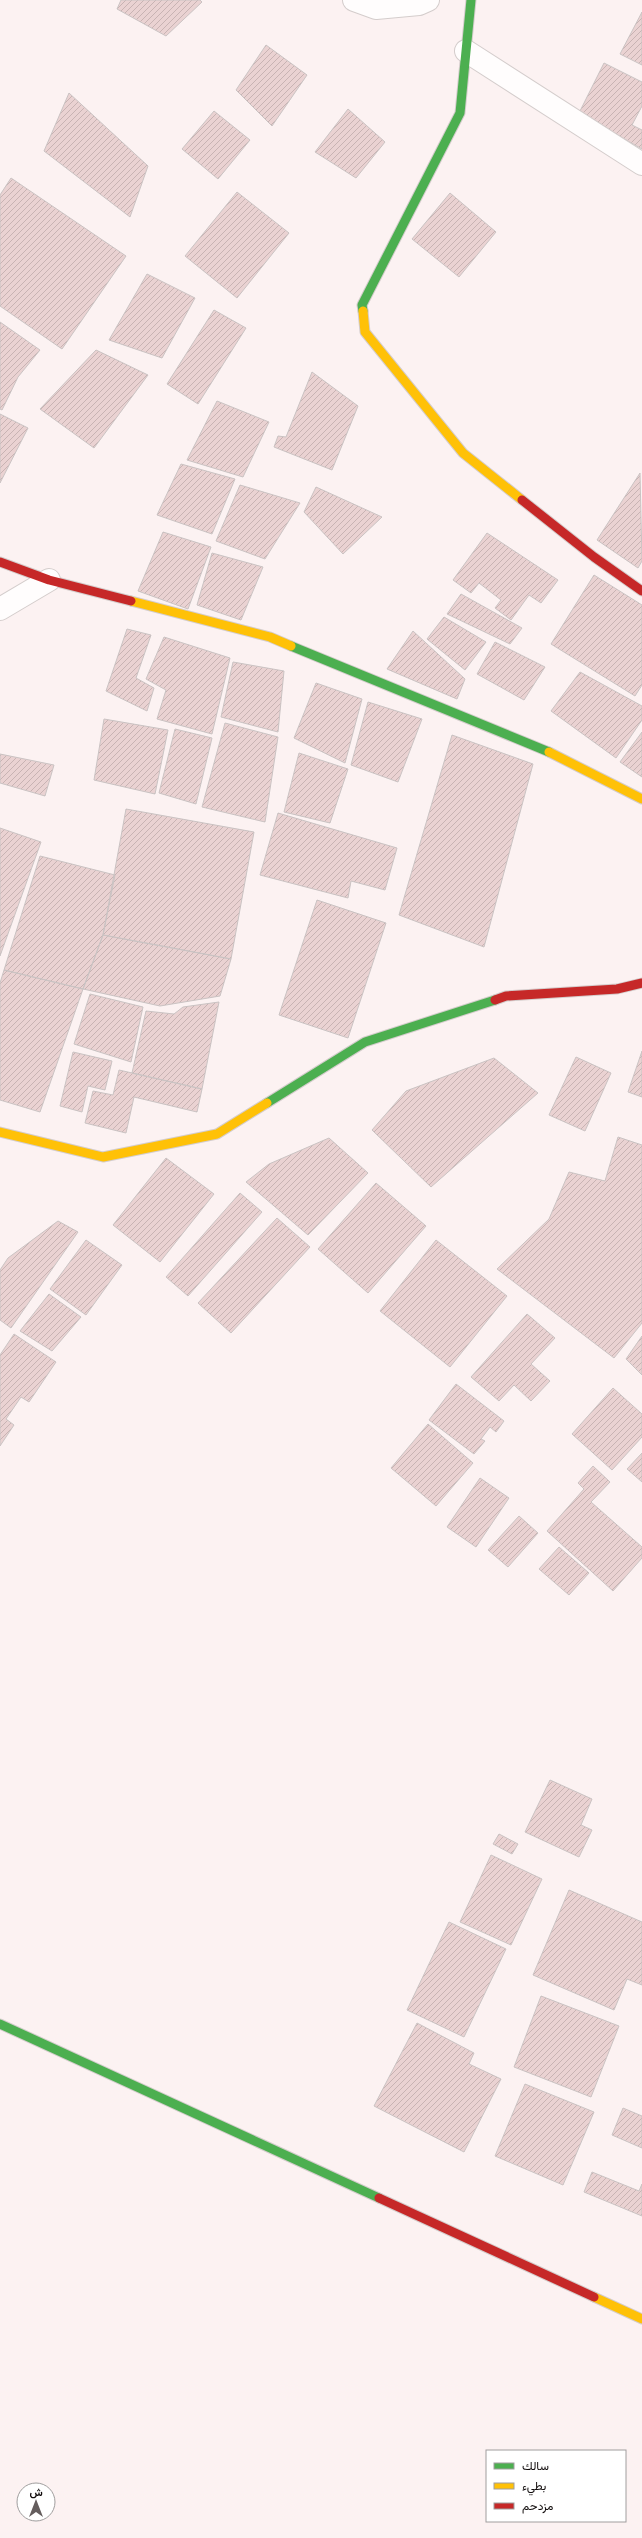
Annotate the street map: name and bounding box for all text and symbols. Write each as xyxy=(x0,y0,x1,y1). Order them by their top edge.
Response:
legend xyxy=(486,2450,626,2522)
text: سالك xyxy=(522,2460,549,2472)
text: بطيء xyxy=(522,2480,546,2496)
north arrow xyxy=(16,2482,56,2522)
text: ش xyxy=(29,2487,43,2499)
text: مزدحم xyxy=(522,2500,553,2514)

